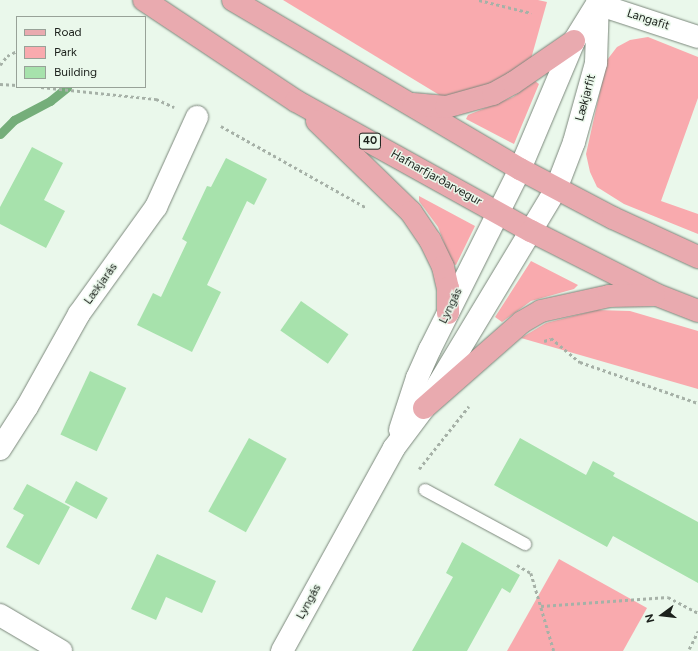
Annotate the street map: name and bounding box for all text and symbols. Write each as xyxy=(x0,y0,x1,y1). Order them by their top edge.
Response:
street label: Langafit xyxy=(625,6,671,34)
legend xyxy=(16,16,146,88)
text: Road xyxy=(54,25,82,39)
text: Park xyxy=(54,45,77,59)
text: Building xyxy=(54,65,97,79)
street label: Lækjarfit xyxy=(573,73,599,123)
road number: 40 xyxy=(358,132,382,150)
street label: Hafnarfjarðarvegur xyxy=(388,147,484,209)
street label: Lækjarás xyxy=(81,260,121,308)
street label: Lyngás xyxy=(436,286,466,326)
street label: Lyngás xyxy=(294,582,324,622)
north arrow xyxy=(642,595,682,635)
text: N xyxy=(643,612,657,624)

